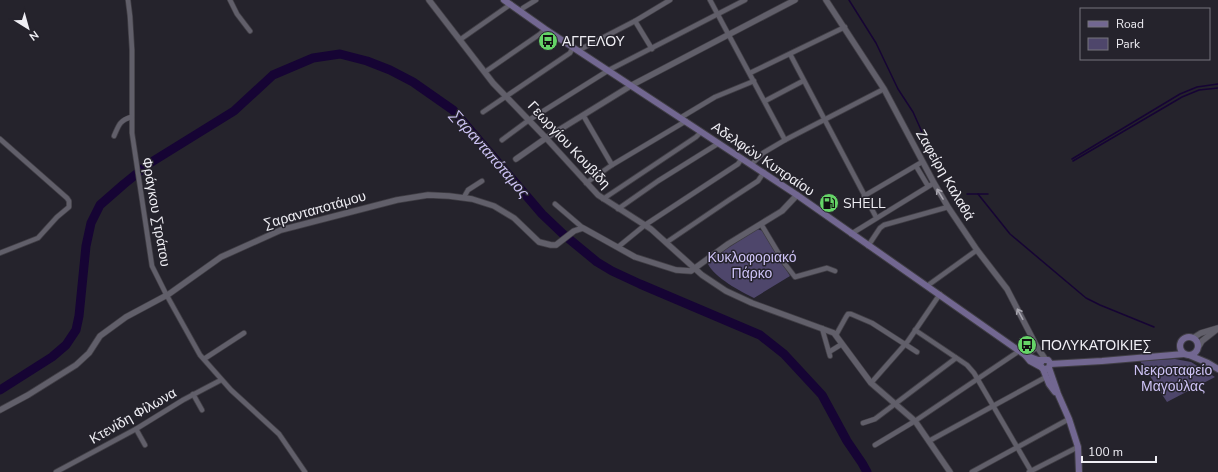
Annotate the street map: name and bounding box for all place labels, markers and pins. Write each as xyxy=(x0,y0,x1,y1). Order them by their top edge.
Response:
bus stop icon: ΑΓΓΕΛΟΥ xyxy=(537,30,559,52)
place label: ΑΓΓΕΛΟΥ xyxy=(562,32,626,51)
fuel station icon: SHELL xyxy=(818,192,840,214)
place label: SHELL xyxy=(843,194,886,213)
bus stop icon: ΠΟΛΥΚΑΤΟΙΚΙΕΣ xyxy=(1016,334,1038,356)
place label: ΠΟΛΥΚΑΤΟΙΚΙΕΣ xyxy=(1041,336,1151,355)

